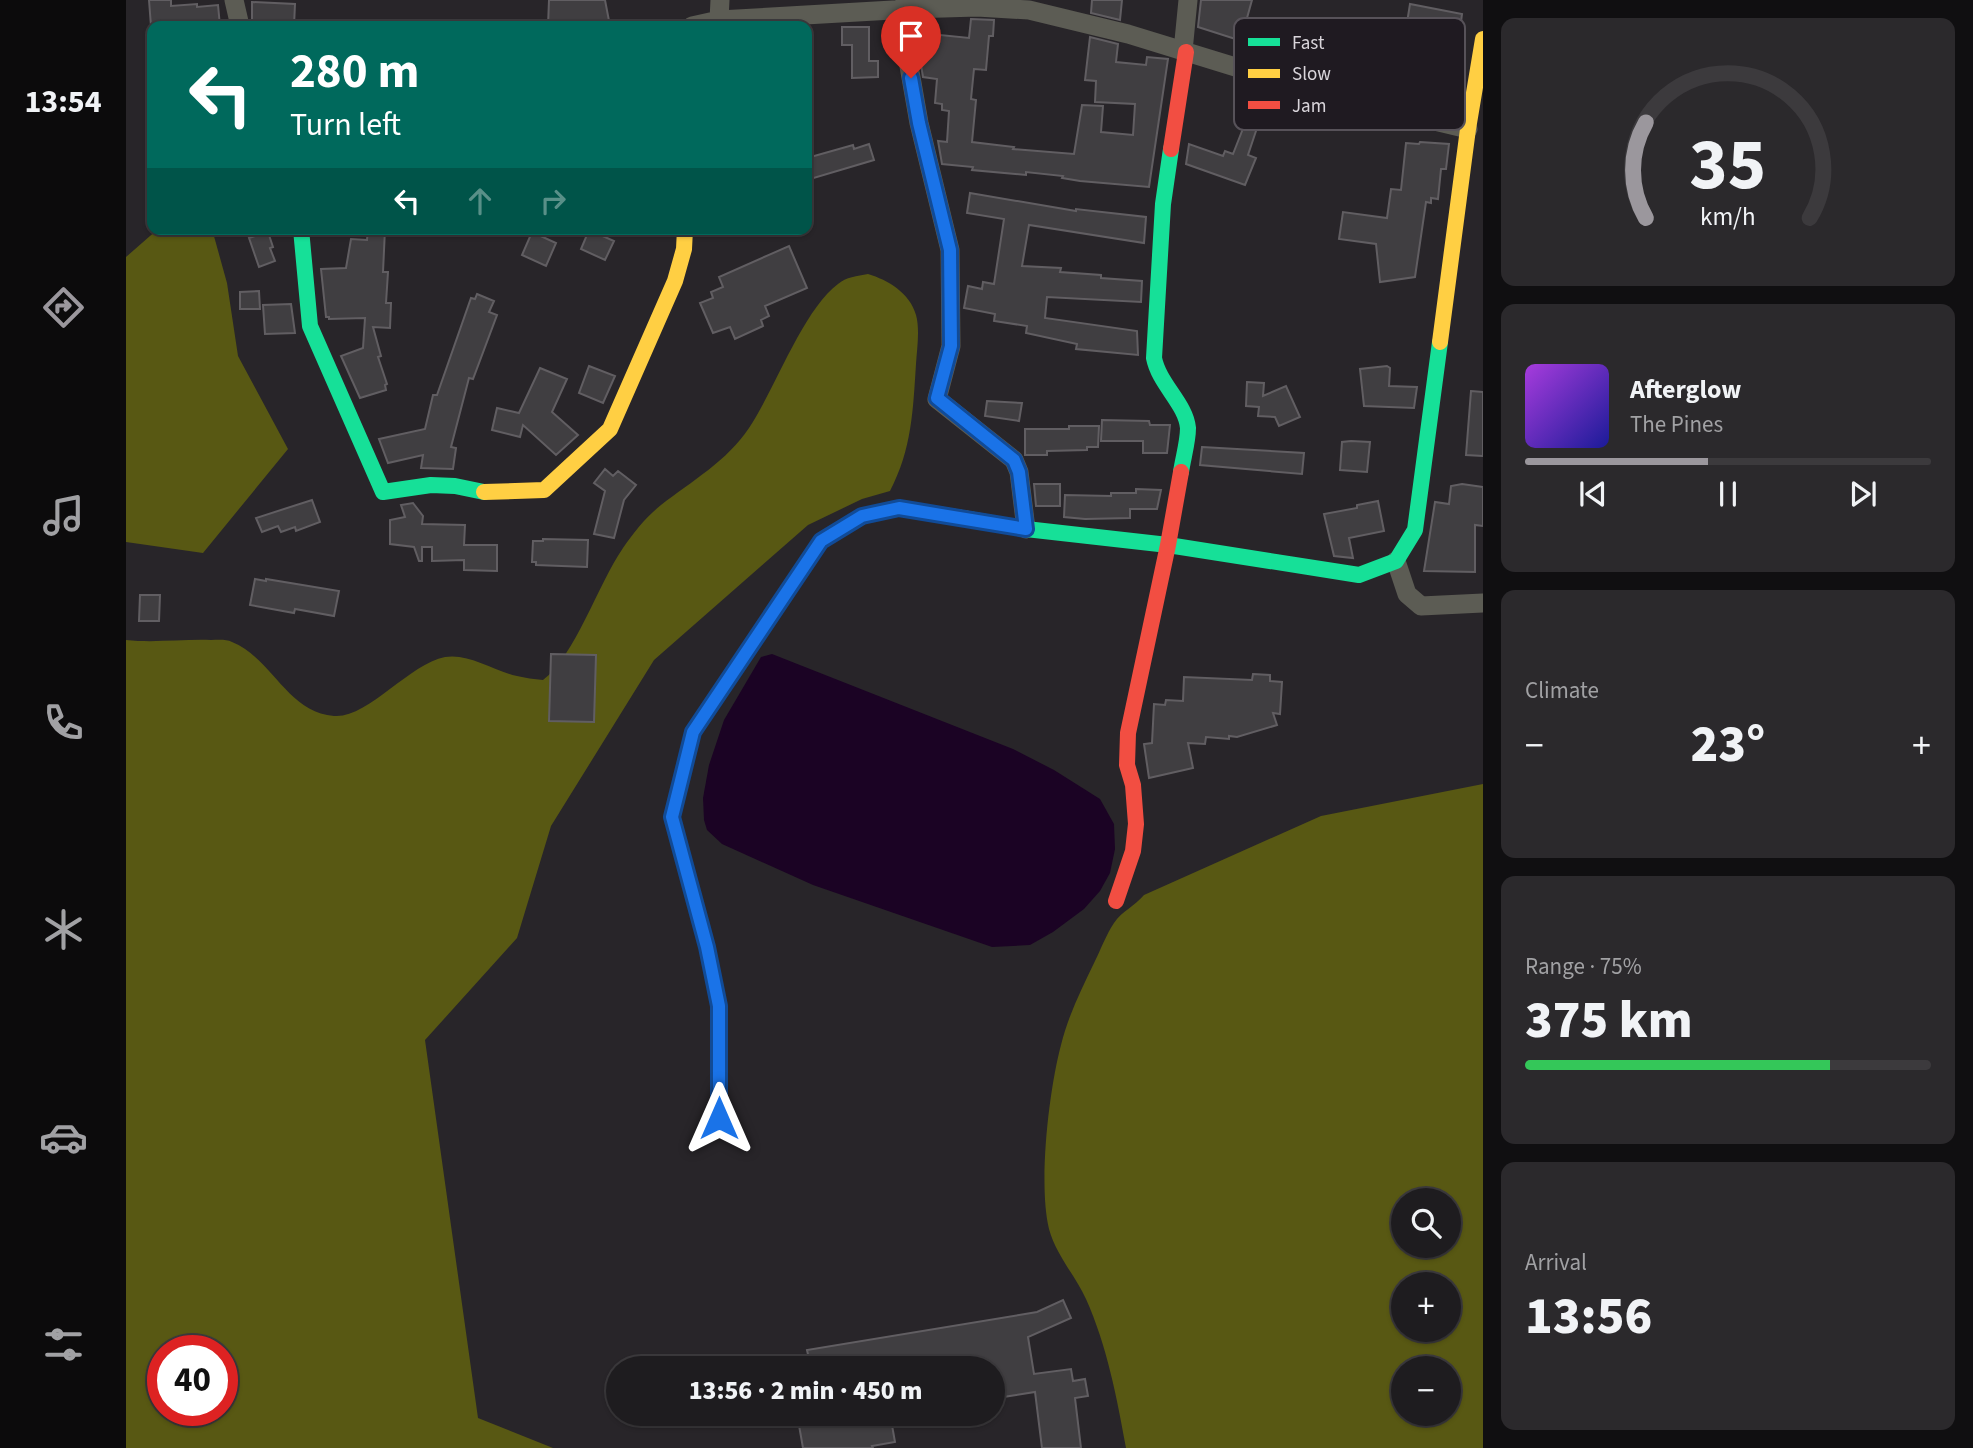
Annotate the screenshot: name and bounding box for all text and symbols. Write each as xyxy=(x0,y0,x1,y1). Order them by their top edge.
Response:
pin xyxy=(881,6,941,78)
icon: arrive xyxy=(892,17,930,55)
legend xyxy=(1234,18,1465,130)
text: Fast xyxy=(1292,30,1325,57)
text: 280 m xyxy=(290,37,419,107)
icon: left xyxy=(175,49,266,140)
text: Slow xyxy=(1292,61,1331,88)
text: 13:54 xyxy=(24,79,102,125)
text: Jam xyxy=(1292,93,1326,120)
text: Turn left xyxy=(290,102,401,148)
text: 35 xyxy=(1690,113,1766,217)
icon: left xyxy=(388,182,426,220)
icon: ahead xyxy=(461,182,499,220)
icon: right xyxy=(534,182,572,220)
text: km/h xyxy=(1700,199,1756,235)
icon: directions xyxy=(39,283,88,332)
text: Afterglow xyxy=(1630,371,1741,408)
text: The Pines xyxy=(1630,408,1723,441)
icon: previous xyxy=(1574,475,1612,513)
icon: pause xyxy=(1709,475,1747,513)
icon: next xyxy=(1844,475,1882,513)
icon: music xyxy=(39,491,88,540)
text: Climate xyxy=(1525,674,1599,707)
icon: phone xyxy=(39,698,88,747)
text: 23° xyxy=(1691,708,1765,782)
text: − xyxy=(1525,719,1544,773)
text: + xyxy=(1912,719,1931,773)
icon: climate xyxy=(39,905,88,954)
text: Range · 75% xyxy=(1525,950,1642,983)
text: 375 km xyxy=(1525,984,1693,1058)
position arrow xyxy=(682,1081,756,1155)
icon: car xyxy=(39,1113,88,1162)
map controls xyxy=(1391,1188,1461,1426)
button: search xyxy=(1391,1188,1461,1258)
text: Arrival xyxy=(1525,1246,1587,1279)
button: + xyxy=(1391,1272,1461,1342)
text: 13:56 xyxy=(1525,1280,1652,1354)
icon: filters xyxy=(39,1320,88,1369)
speed limit sign: 40 xyxy=(147,1335,238,1426)
button: − xyxy=(1391,1356,1461,1426)
text: 13:56 · 2 min · 450 m xyxy=(689,1372,922,1409)

